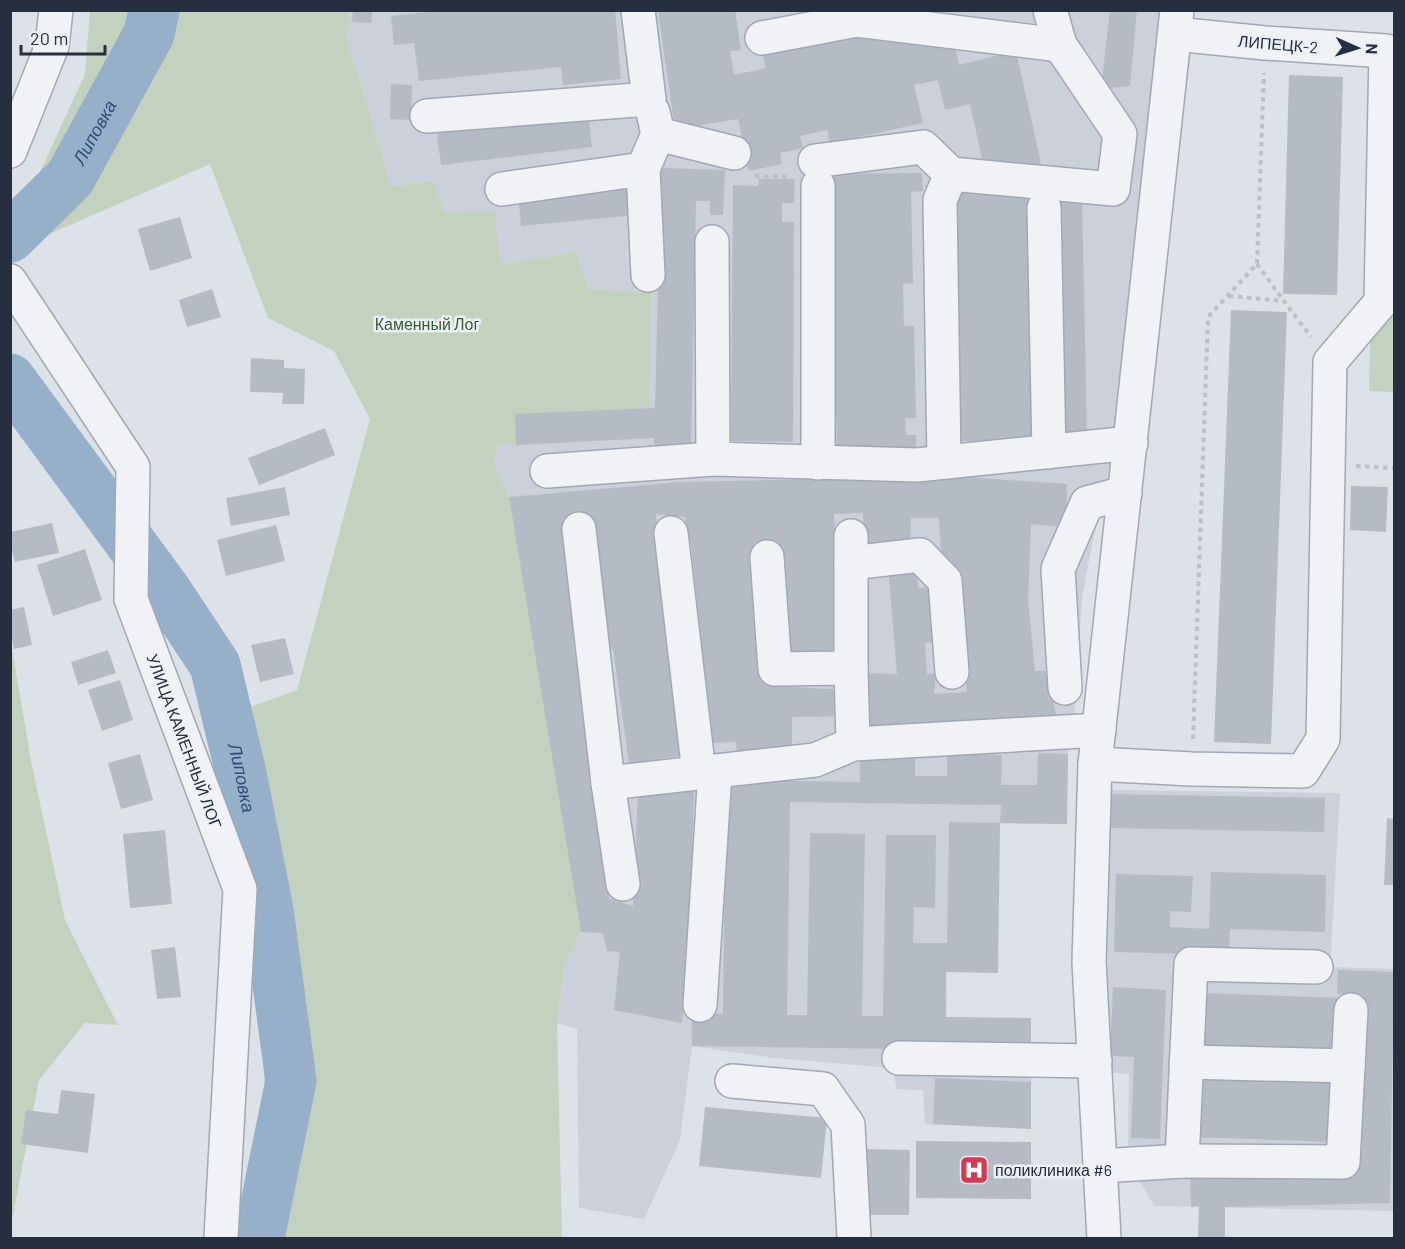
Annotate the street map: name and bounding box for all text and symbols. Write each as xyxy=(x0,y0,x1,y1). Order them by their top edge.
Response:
scale bar xyxy=(21,18,105,56)
north arrow xyxy=(1327,18,1387,78)
text: 20 m xyxy=(30,27,68,49)
street label: ЛИПЕЦК-2 xyxy=(1237,31,1319,56)
text: N xyxy=(1363,43,1382,55)
water label: Липовка xyxy=(67,96,121,169)
park label: Каменный Лог xyxy=(375,314,479,333)
street label: УЛИЦА КАМЕННЫЙ ЛОГ xyxy=(144,651,226,831)
water label: Липовка xyxy=(224,740,260,814)
hospital icon: поликлиника #6 xyxy=(958,1154,990,1186)
place label: поликлиника #6 xyxy=(995,1160,1112,1179)

